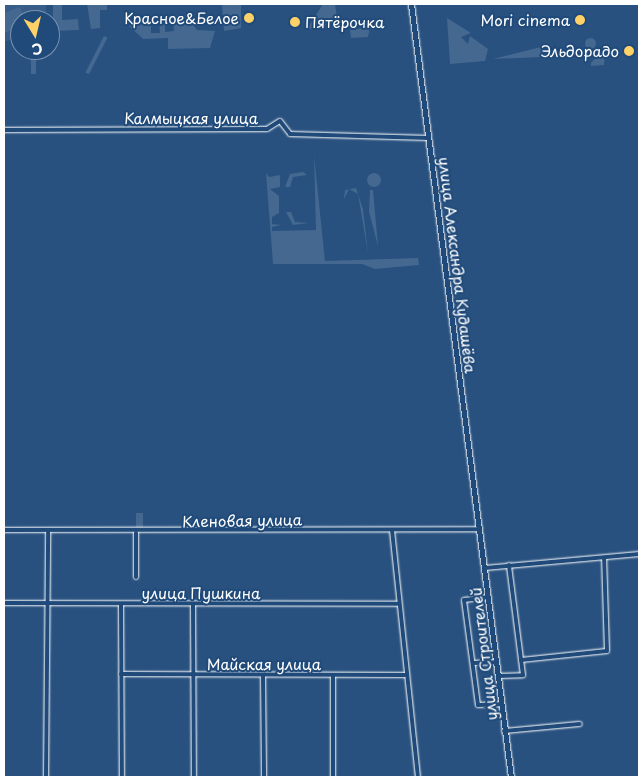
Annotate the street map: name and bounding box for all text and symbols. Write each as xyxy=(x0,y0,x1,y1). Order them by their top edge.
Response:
place label: Красное&Белое xyxy=(124,9,239,27)
north arrow xyxy=(10,10,60,60)
place label: Mori cinema xyxy=(480,11,570,29)
marker: Красное&Белое xyxy=(243,12,255,24)
place label: Пятёрочка xyxy=(305,13,384,31)
marker: Mori cinema xyxy=(574,14,586,26)
marker: Пятёрочка xyxy=(289,16,301,28)
text: С xyxy=(30,38,44,61)
place label: Эльдорадо xyxy=(541,42,619,60)
marker: Эльдорадо xyxy=(623,45,635,57)
street label: Калмыцкая улица xyxy=(124,109,258,127)
street label: улица Александра Кудашёва xyxy=(436,155,480,375)
street label: Кленовая улица xyxy=(182,510,302,530)
street label: улица Пушкина xyxy=(141,584,261,602)
street label: улица Строителей xyxy=(466,586,500,722)
street label: Майская улица xyxy=(206,655,322,673)

